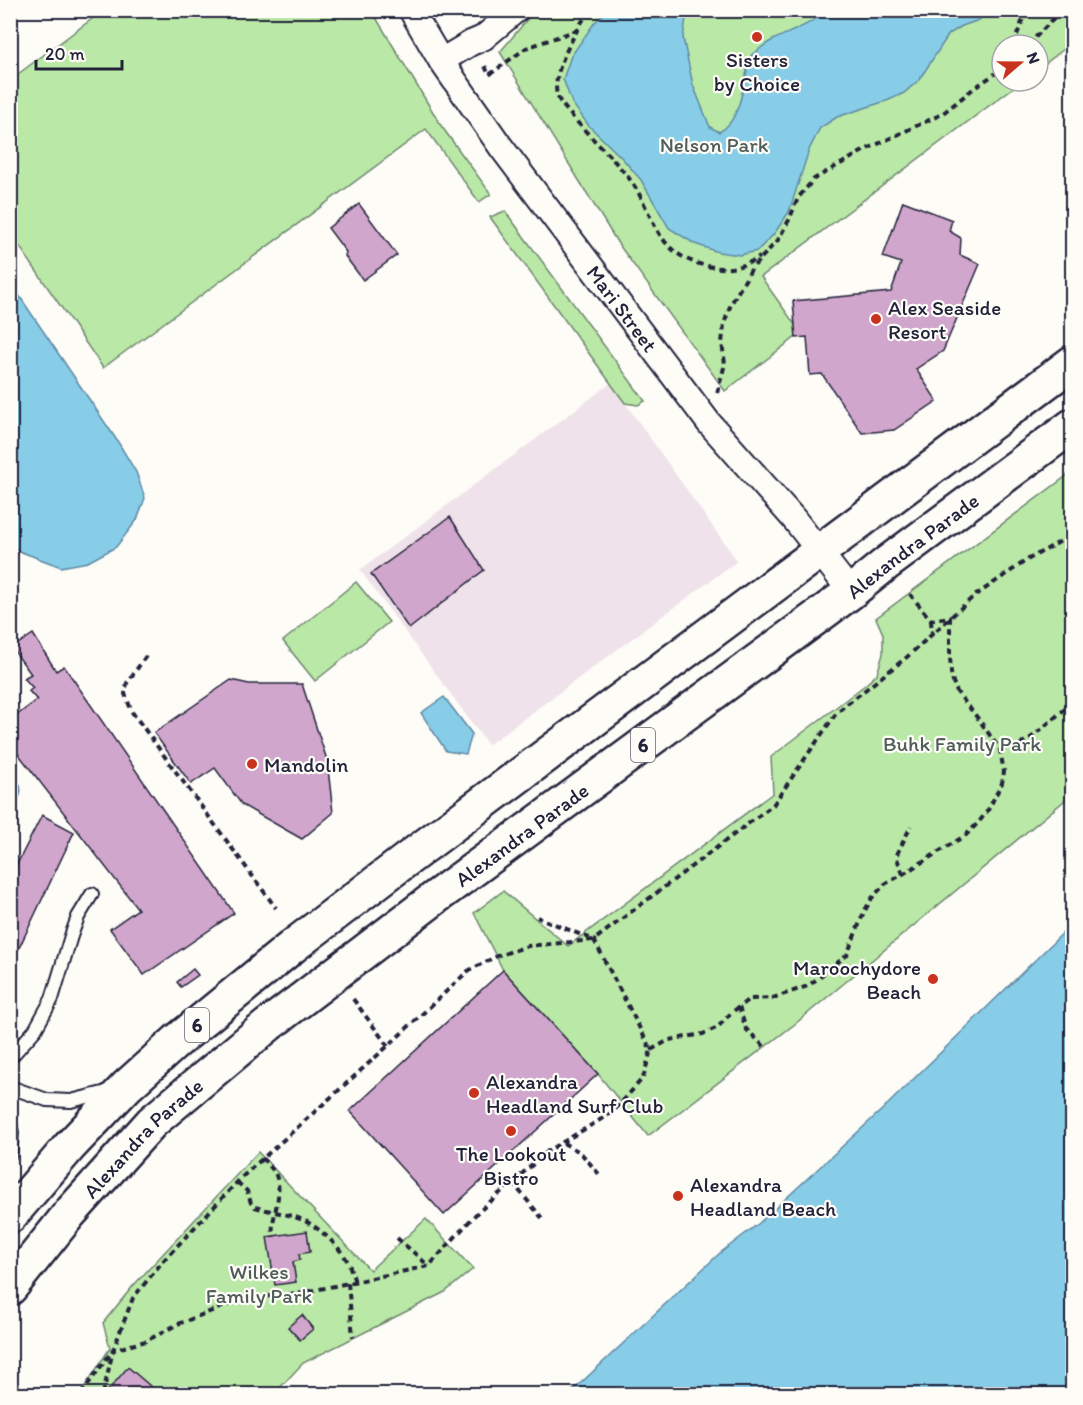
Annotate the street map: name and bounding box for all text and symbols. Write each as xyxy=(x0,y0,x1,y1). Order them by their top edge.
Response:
marker: Sisters by Choice xyxy=(750,30,764,44)
scale bar xyxy=(36,33,122,71)
north arrow xyxy=(990,33,1050,93)
text: 20 m xyxy=(45,43,85,65)
place label: Sisters by Choice xyxy=(714,47,800,96)
text: N xyxy=(1023,50,1044,66)
park label: Nelson Park xyxy=(660,132,769,157)
street label: Mari Street xyxy=(582,260,663,357)
place label: Alex Seaside Resort xyxy=(888,295,1001,344)
marker: Alex Seaside Resort xyxy=(869,312,883,326)
street label: Alexandra Parade xyxy=(841,487,983,603)
road number: 6 xyxy=(631,728,655,762)
park label: Buhk Family Park xyxy=(883,731,1041,756)
place label: Mandolin xyxy=(264,752,348,777)
marker: Mandolin xyxy=(245,757,259,771)
street label: Alexandra Parade xyxy=(450,777,593,891)
place label: Maroochydore Beach xyxy=(793,955,921,1004)
marker: Maroochydore Beach xyxy=(926,972,940,986)
road number: 6 xyxy=(185,1008,209,1042)
place label: Alexandra Headland Surf Club xyxy=(486,1069,663,1118)
street label: Alexandra Parade xyxy=(78,1073,208,1203)
marker: Alexandra Headland Surf Club xyxy=(467,1086,481,1100)
marker: The Lookout Bistro xyxy=(504,1124,518,1138)
place label: The Lookout Bistro xyxy=(456,1141,566,1190)
place label: Alexandra Headland Beach xyxy=(690,1172,836,1221)
marker: Alexandra Headland Beach xyxy=(671,1189,685,1203)
park label: Wilkes Family Park xyxy=(206,1259,313,1308)

